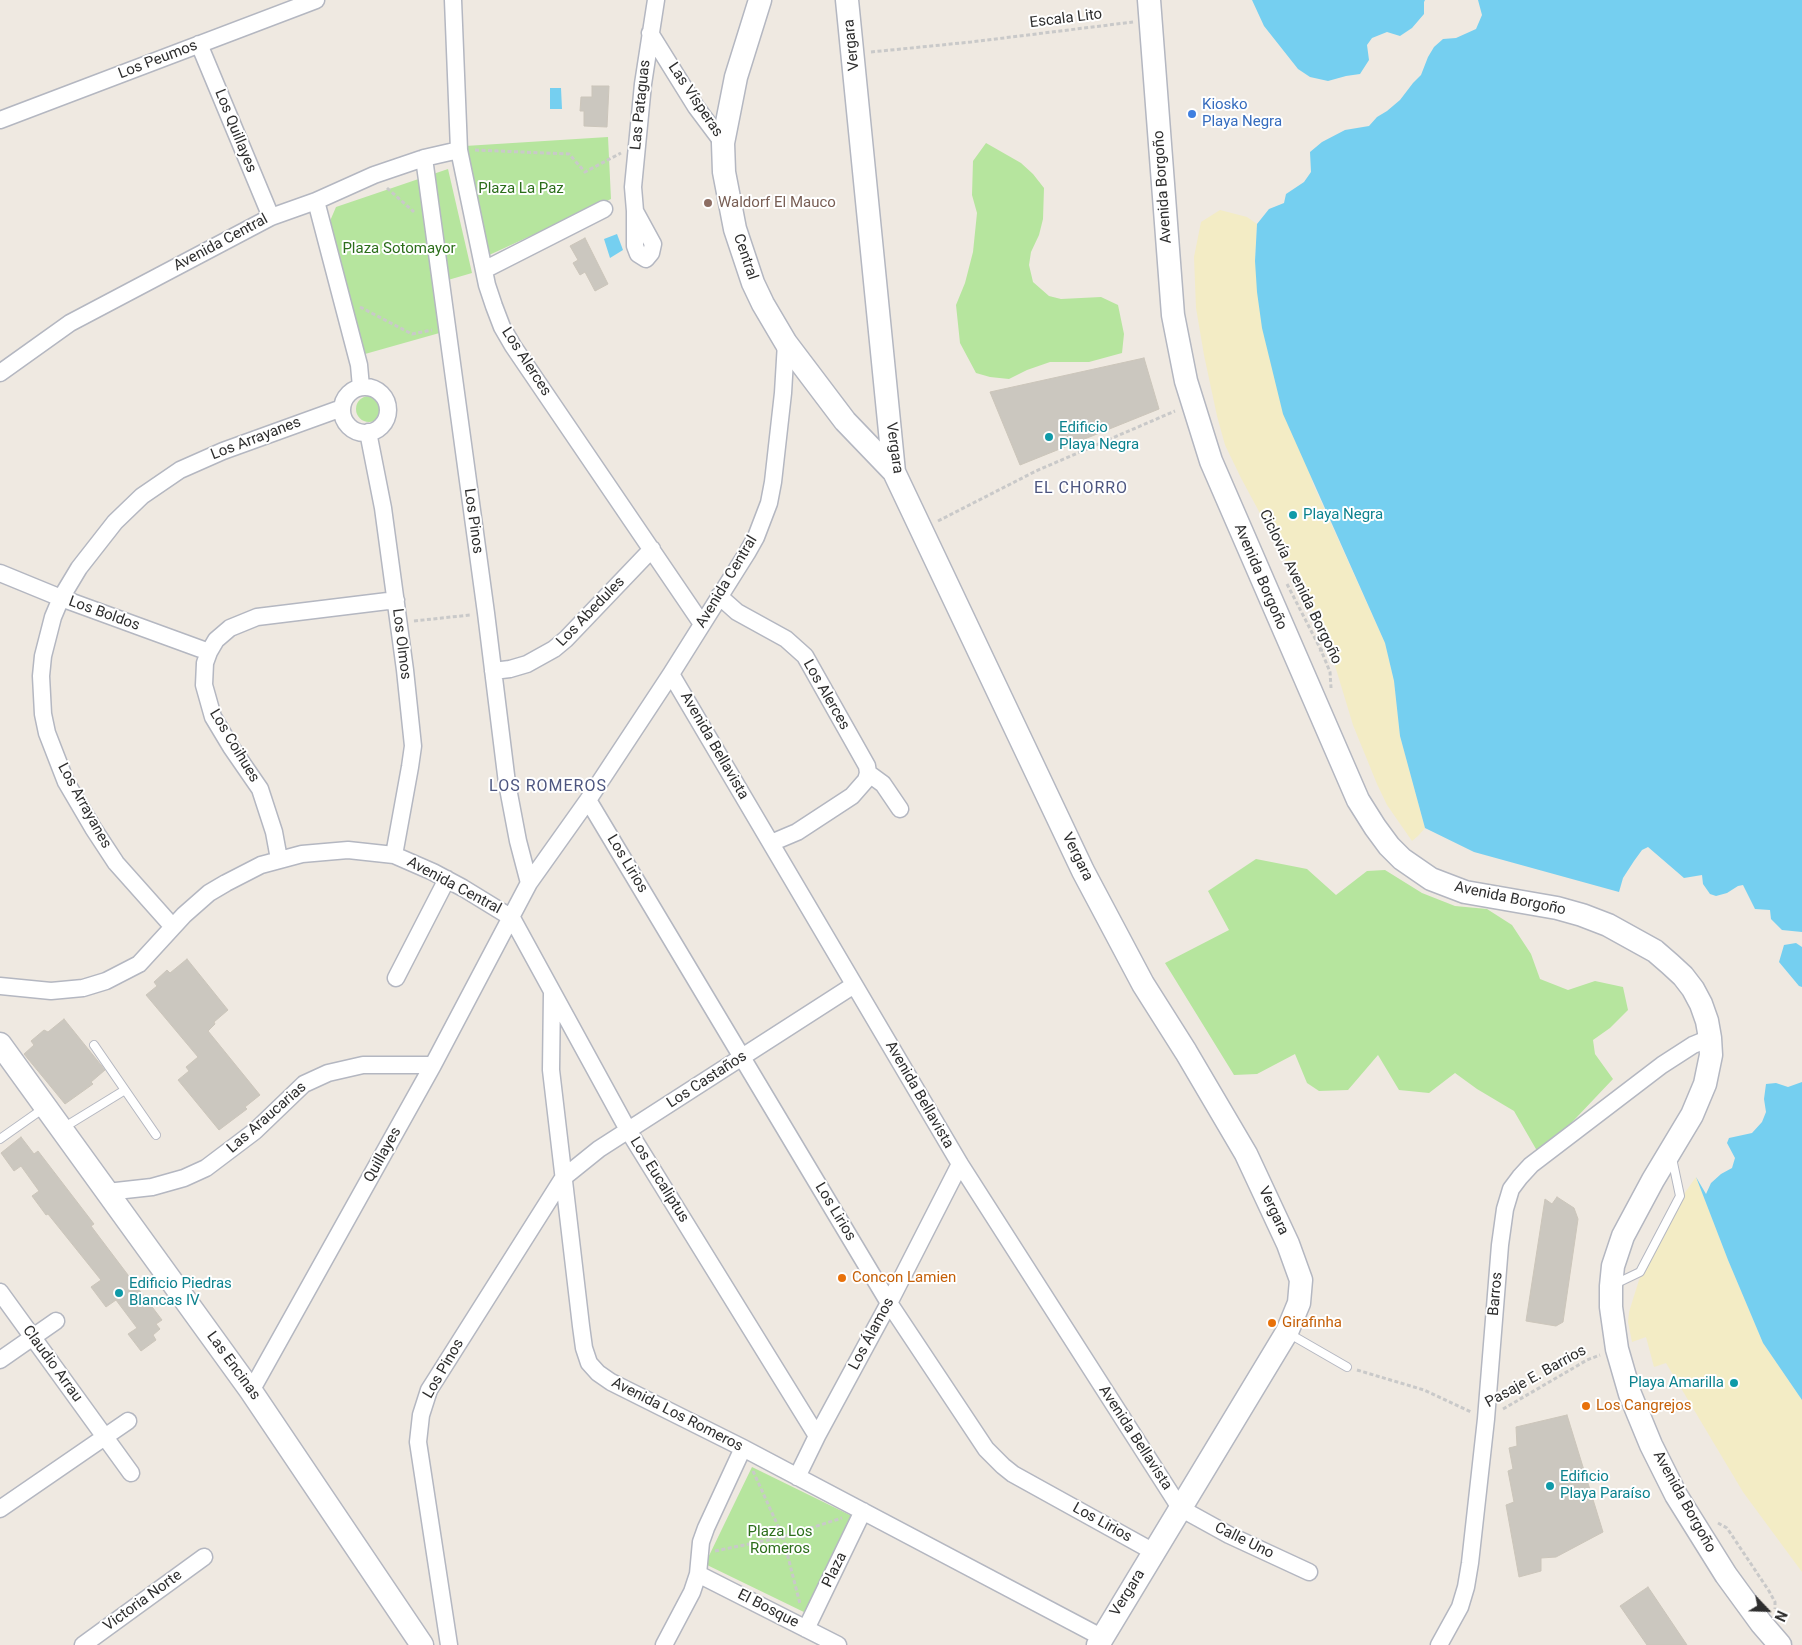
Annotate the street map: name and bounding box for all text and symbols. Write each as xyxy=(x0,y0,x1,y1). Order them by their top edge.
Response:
street label: Escala Lito xyxy=(1029,6,1103,32)
street label: Vergara xyxy=(840,18,864,72)
street label: Los Peumos xyxy=(116,37,200,83)
street label: Las Pataguas xyxy=(627,59,655,151)
street label: Las Vísperas xyxy=(664,59,726,141)
street label: Los Quillayes xyxy=(210,87,260,175)
place label: Kiosko Playa Negra xyxy=(1202,96,1282,131)
marker: Kiosko Playa Negra xyxy=(1186,108,1198,120)
street label: Avenida Borgoño xyxy=(1150,130,1176,244)
park label: Plaza La Paz xyxy=(478,180,564,198)
place label: Waldorf El Mauco xyxy=(718,194,836,212)
marker: Waldorf El Mauco xyxy=(702,197,714,209)
street label: Avenida Central xyxy=(171,211,271,275)
street label: Central xyxy=(729,232,761,282)
park label: Plaza Sotomayor xyxy=(342,240,456,258)
street label: Los Alerces xyxy=(497,324,555,400)
street label: Los Arrayanes xyxy=(208,414,304,464)
place label: Edificio Playa Negra xyxy=(1059,419,1139,454)
street label: Vergara xyxy=(881,421,907,475)
marker: Edificio Playa Negra xyxy=(1043,431,1055,443)
district label: EL CHORRO xyxy=(1033,479,1129,499)
street label: Los Pinos xyxy=(460,487,486,555)
place label: Playa Negra xyxy=(1303,506,1383,524)
street label: Ciclovía Avenida Borgoño xyxy=(1255,507,1345,667)
marker: Playa Negra xyxy=(1287,509,1299,521)
street label: Avenida Borgoño xyxy=(1230,521,1290,633)
street label: Avenida Central xyxy=(692,533,762,631)
street label: Los Abedules xyxy=(553,573,629,651)
street label: Los Boldos xyxy=(66,593,142,635)
street label: Los Olmos xyxy=(388,607,414,681)
street label: Los Alerces xyxy=(799,657,853,733)
street label: Avenida Bellavista xyxy=(676,689,752,803)
street label: Los Coihues xyxy=(205,706,263,786)
street label: Los Arrayanes xyxy=(53,760,115,852)
district label: LOS ROMEROS xyxy=(488,777,608,797)
street label: Vergara xyxy=(1058,830,1096,884)
street label: Los Lirios xyxy=(603,832,651,896)
street label: Avenida Central xyxy=(404,854,504,918)
street label: Avenida Borgoño xyxy=(1453,878,1567,920)
street label: Avenida Bellavista xyxy=(881,1038,957,1152)
street label: Los Castaños xyxy=(664,1048,750,1112)
street label: Las Araucarias xyxy=(224,1079,310,1157)
street label: Quillayes xyxy=(361,1124,405,1186)
street label: Los Eucaliptus xyxy=(626,1134,692,1226)
street label: Los Lirios xyxy=(811,1180,859,1244)
street label: Vergara xyxy=(1254,1184,1292,1238)
place label: Concon Lamien xyxy=(852,1269,956,1287)
street label: Barros xyxy=(1485,1271,1507,1317)
marker: Concon Lamien xyxy=(836,1272,848,1284)
place label: Edificio Piedras Blancas IV xyxy=(129,1275,232,1310)
marker: Edificio Piedras Blancas IV xyxy=(113,1287,125,1299)
street label: Los Álamos xyxy=(845,1295,899,1373)
place label: Girafinha xyxy=(1282,1314,1342,1332)
marker: Girafinha xyxy=(1266,1317,1278,1329)
street label: Claudio Arrau xyxy=(18,1322,86,1406)
street label: Las Encinas xyxy=(202,1328,264,1404)
street label: Los Pinos xyxy=(420,1336,468,1402)
street label: Pasaje E. Barrios xyxy=(1482,1342,1590,1412)
street label: Avenida Los Romeros xyxy=(608,1374,746,1456)
place label: Playa Amarilla xyxy=(1629,1374,1724,1392)
marker: Playa Amarilla xyxy=(1728,1377,1740,1389)
street label: Avenida Bellavista xyxy=(1094,1382,1176,1494)
place label: Los Cangrejos xyxy=(1596,1397,1692,1415)
marker: Los Cangrejos xyxy=(1580,1400,1592,1412)
street label: Avenida Borgoño xyxy=(1649,1448,1719,1556)
place label: Edificio Playa Paraíso xyxy=(1560,1468,1651,1503)
marker: Edificio Playa Paraíso xyxy=(1544,1480,1556,1492)
street label: Los Lirios xyxy=(1069,1499,1135,1547)
street label: Calle Uno xyxy=(1212,1519,1276,1563)
park label: Plaza Los Romeros xyxy=(748,1523,812,1558)
street label: Plaza xyxy=(819,1549,851,1591)
street label: Vergara xyxy=(1107,1566,1149,1620)
street label: Victoria Norte xyxy=(100,1567,186,1635)
north arrow xyxy=(1742,1585,1792,1635)
street label: El Bosque xyxy=(734,1586,802,1632)
text: N xyxy=(1771,1608,1790,1624)

